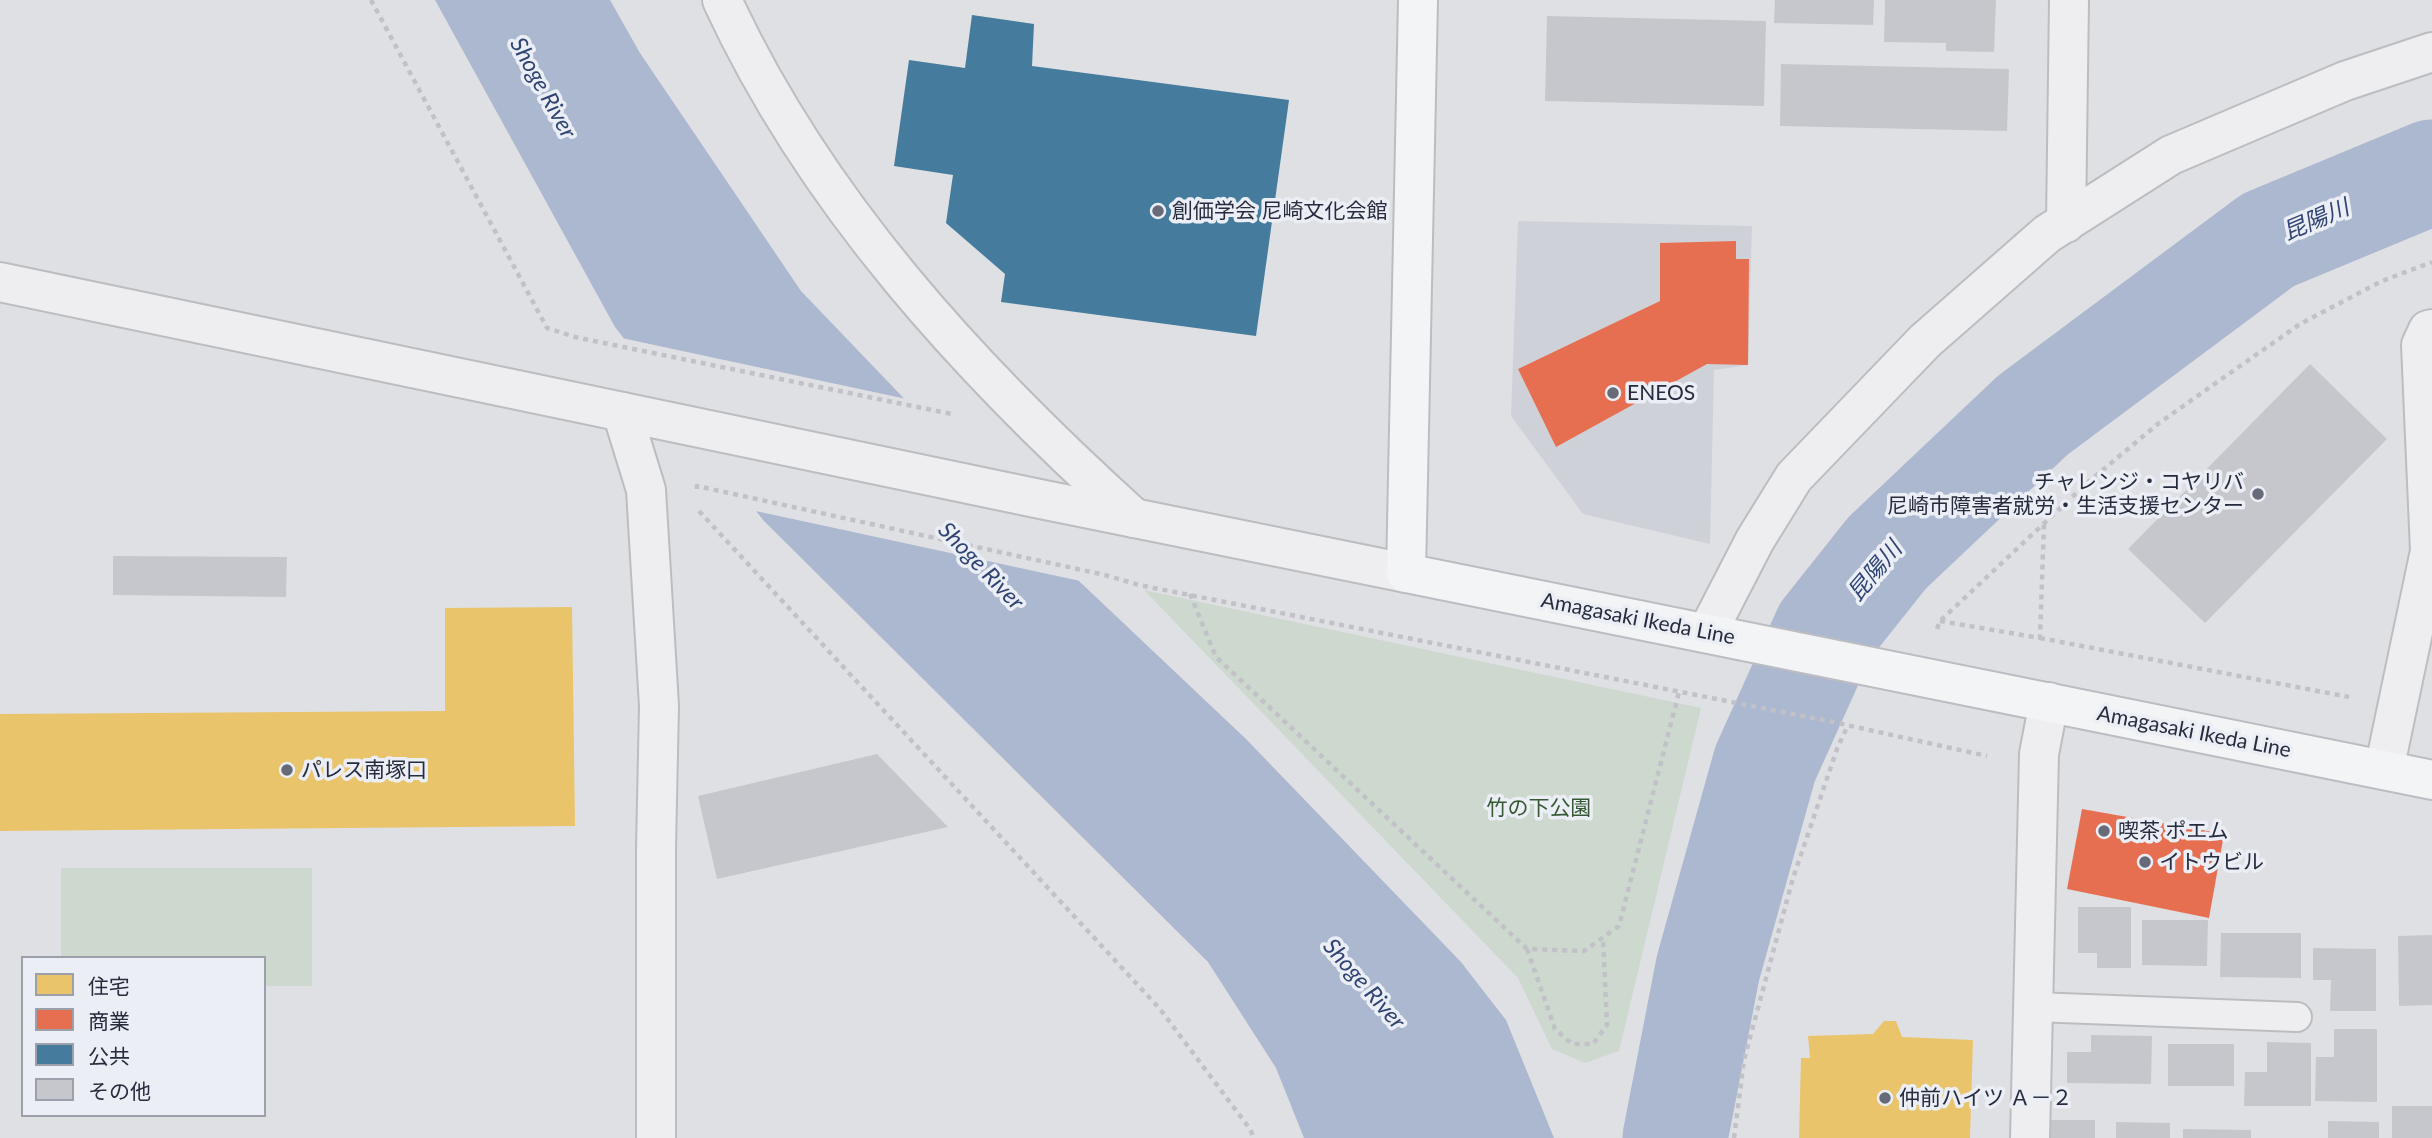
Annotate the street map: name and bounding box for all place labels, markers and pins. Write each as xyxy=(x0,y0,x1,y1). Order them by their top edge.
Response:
place label: 創価学会 尼崎文化会館 xyxy=(1172,198,1387,224)
marker: 創価学会 尼崎文化会館 xyxy=(1150,203,1166,219)
place label: ENEOS xyxy=(1627,380,1695,406)
marker: ENEOS xyxy=(1605,385,1621,401)
place label: チャレンジ・コヤリバ 尼崎市障害者就労・生活支援センター xyxy=(1887,469,2244,519)
marker: チャレンジ・コヤリバ 尼崎市障害者就労・生活支援センター xyxy=(2250,486,2266,502)
place label: パレス南塚口 xyxy=(301,757,427,783)
marker: パレス南塚口 xyxy=(279,762,295,778)
place label: 喫茶 ポエム xyxy=(2118,818,2228,844)
marker: 喫茶 ポエム xyxy=(2096,823,2112,839)
place label: イトウビル xyxy=(2159,849,2264,875)
marker: イトウビル xyxy=(2137,854,2153,870)
place label: 仲前ハイツ Ａ－２ xyxy=(1899,1085,2072,1111)
marker: 仲前ハイツ Ａ－２ xyxy=(1877,1090,1893,1106)

